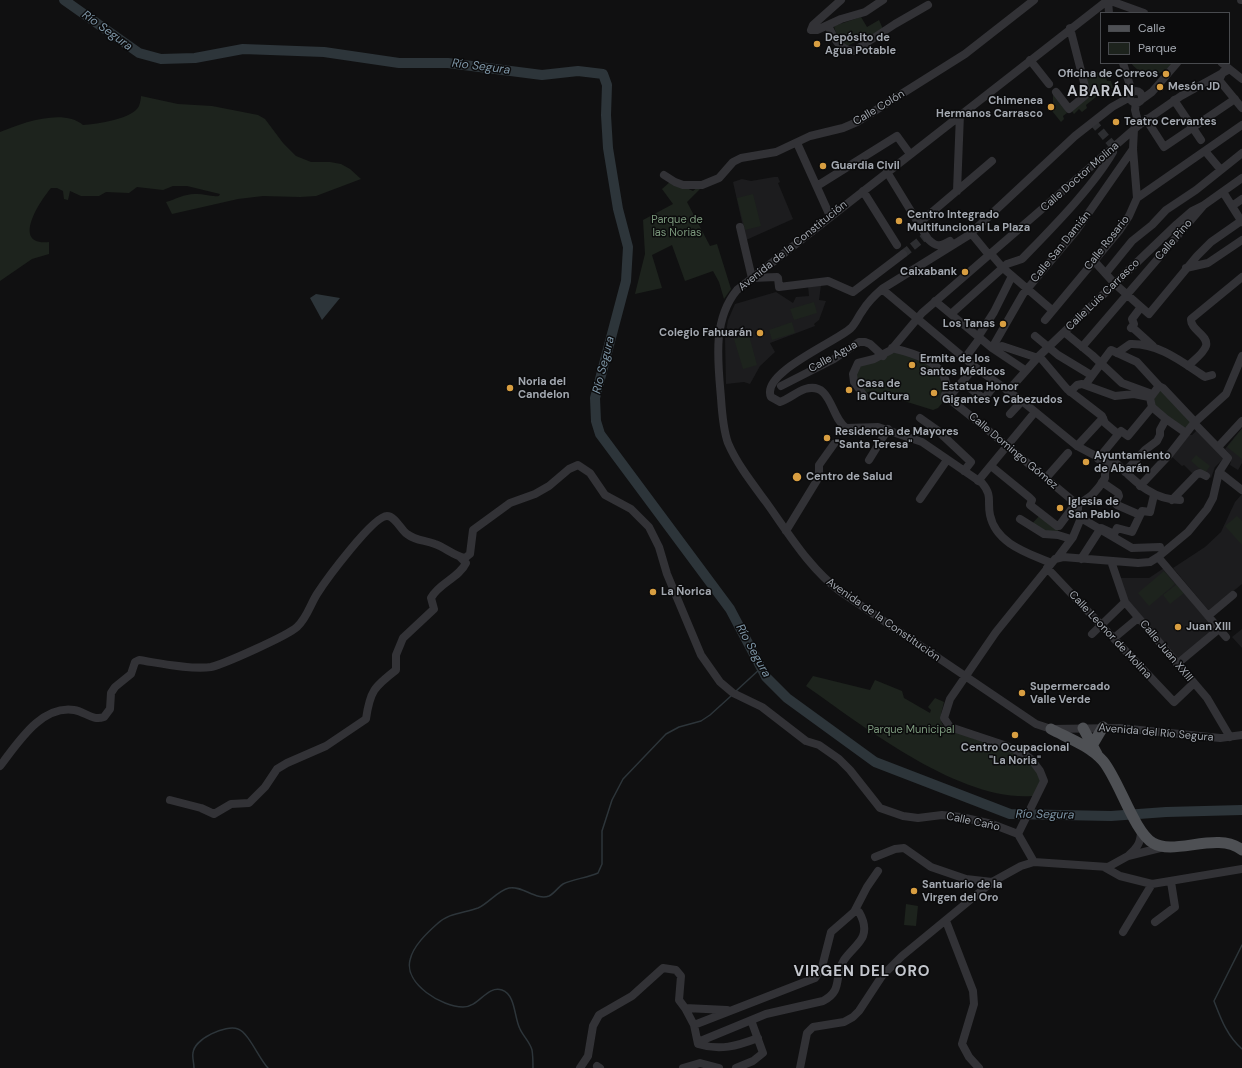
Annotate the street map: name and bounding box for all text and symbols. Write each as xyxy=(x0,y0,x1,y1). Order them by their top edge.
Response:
water label: Río Segura xyxy=(79,8,135,54)
legend xyxy=(1100,12,1230,64)
text: Calle xyxy=(1138,20,1165,36)
place label: Depósito de Agua Potable xyxy=(825,31,896,57)
marker: Depósito de Agua Potable xyxy=(812,39,822,49)
text: Parque xyxy=(1138,40,1177,56)
water label: Río Segura xyxy=(451,56,511,78)
place label: Oficina de Correos xyxy=(1058,67,1158,81)
marker: Oficina de Correos xyxy=(1161,69,1171,79)
place label: Mesón JD xyxy=(1168,80,1220,94)
marker: Mesón JD xyxy=(1155,82,1165,92)
district label: ABARÁN xyxy=(1067,83,1135,101)
street label: Calle Colón xyxy=(851,87,907,129)
place label: Chimenea Hermanos Carrasco xyxy=(936,94,1043,120)
marker: Chimenea Hermanos Carrasco xyxy=(1046,102,1056,112)
place label: Teatro Cervantes xyxy=(1124,115,1217,129)
marker: Teatro Cervantes xyxy=(1111,117,1121,127)
street label: Calle Doctor Molina xyxy=(1038,140,1122,214)
place label: Guardia Civil xyxy=(831,159,900,173)
marker: Guardia Civil xyxy=(818,161,828,171)
street label: Avenida de la Constitución xyxy=(736,198,850,294)
place label: Centro Integrado Multifuncional La Plaza xyxy=(907,208,1030,234)
street label: Calle San Damián xyxy=(1028,209,1094,285)
park label: Parque de las Norias xyxy=(651,213,703,239)
street label: Calle Rosario xyxy=(1082,213,1132,273)
marker: Centro Integrado Multifuncional La Plaza xyxy=(894,216,904,226)
street label: Calle Pino xyxy=(1153,217,1195,263)
street label: Calle Luis Carrasco xyxy=(1063,256,1143,334)
place label: Caixabank xyxy=(900,265,957,279)
marker: Caixabank xyxy=(960,267,970,277)
place label: Los Tanas xyxy=(943,317,995,331)
marker: Los Tanas xyxy=(998,319,1008,329)
place label: Colegio Fahuarán xyxy=(659,326,752,340)
marker: Colegio Fahuarán xyxy=(755,328,765,338)
water label: Río Segura xyxy=(590,335,618,395)
street label: Calle Agua xyxy=(806,338,860,376)
place label: Ermita de los Santos Médicos xyxy=(920,352,1005,378)
marker: Ermita de los Santos Médicos xyxy=(907,360,917,370)
place label: Noria del Candelon xyxy=(518,375,570,401)
place label: Casa de la Cultura xyxy=(857,377,909,403)
place label: Estatua Honor Gigantes y Cabezudos xyxy=(942,380,1063,406)
marker: Noria del Candelon xyxy=(505,383,515,393)
marker: Casa de la Cultura xyxy=(844,385,854,395)
marker: Estatua Honor Gigantes y Cabezudos xyxy=(929,388,939,398)
street label: Calle Domingo Gómez xyxy=(966,410,1060,492)
place label: Residencia de Mayores "Santa Teresa" xyxy=(835,425,959,451)
marker: Residencia de Mayores "Santa Teresa" xyxy=(822,433,832,443)
place label: Ayuntamiento de Abarán xyxy=(1094,449,1171,475)
marker: Ayuntamiento de Abarán xyxy=(1081,457,1091,467)
place label: Centro de Salud xyxy=(806,470,892,484)
marker: Centro de Salud xyxy=(791,471,803,483)
place label: Iglesia de San Pablo xyxy=(1068,495,1120,521)
marker: Iglesia de San Pablo xyxy=(1055,503,1065,513)
street label: Avenida de la Constitución xyxy=(823,576,943,664)
place label: La Ñorica xyxy=(661,585,712,599)
marker: La Ñorica xyxy=(648,587,658,597)
street label: Calle Leonor de Molina xyxy=(1066,588,1154,682)
street label: Calle Juan XXIII xyxy=(1137,618,1195,684)
place label: Juan XIII xyxy=(1186,620,1231,634)
water label: Río Segura xyxy=(732,622,774,680)
marker: Juan XIII xyxy=(1173,622,1183,632)
place label: Supermercado Valle Verde xyxy=(1030,680,1110,706)
marker: Supermercado Valle Verde xyxy=(1017,688,1027,698)
street label: Avenida del Río Segura xyxy=(1098,721,1214,745)
park label: Parque Municipal xyxy=(867,723,955,737)
marker: Centro Ocupacional "La Noria" xyxy=(1010,730,1020,740)
place label: Centro Ocupacional "La Noria" xyxy=(961,741,1069,767)
water label: Río Segura xyxy=(1015,807,1075,823)
street label: Calle Caño xyxy=(945,810,1001,834)
place label: Santuario de la Virgen del Oro xyxy=(922,878,1002,904)
marker: Santuario de la Virgen del Oro xyxy=(909,886,919,896)
district label: VIRGEN DEL ORO xyxy=(793,963,931,981)

